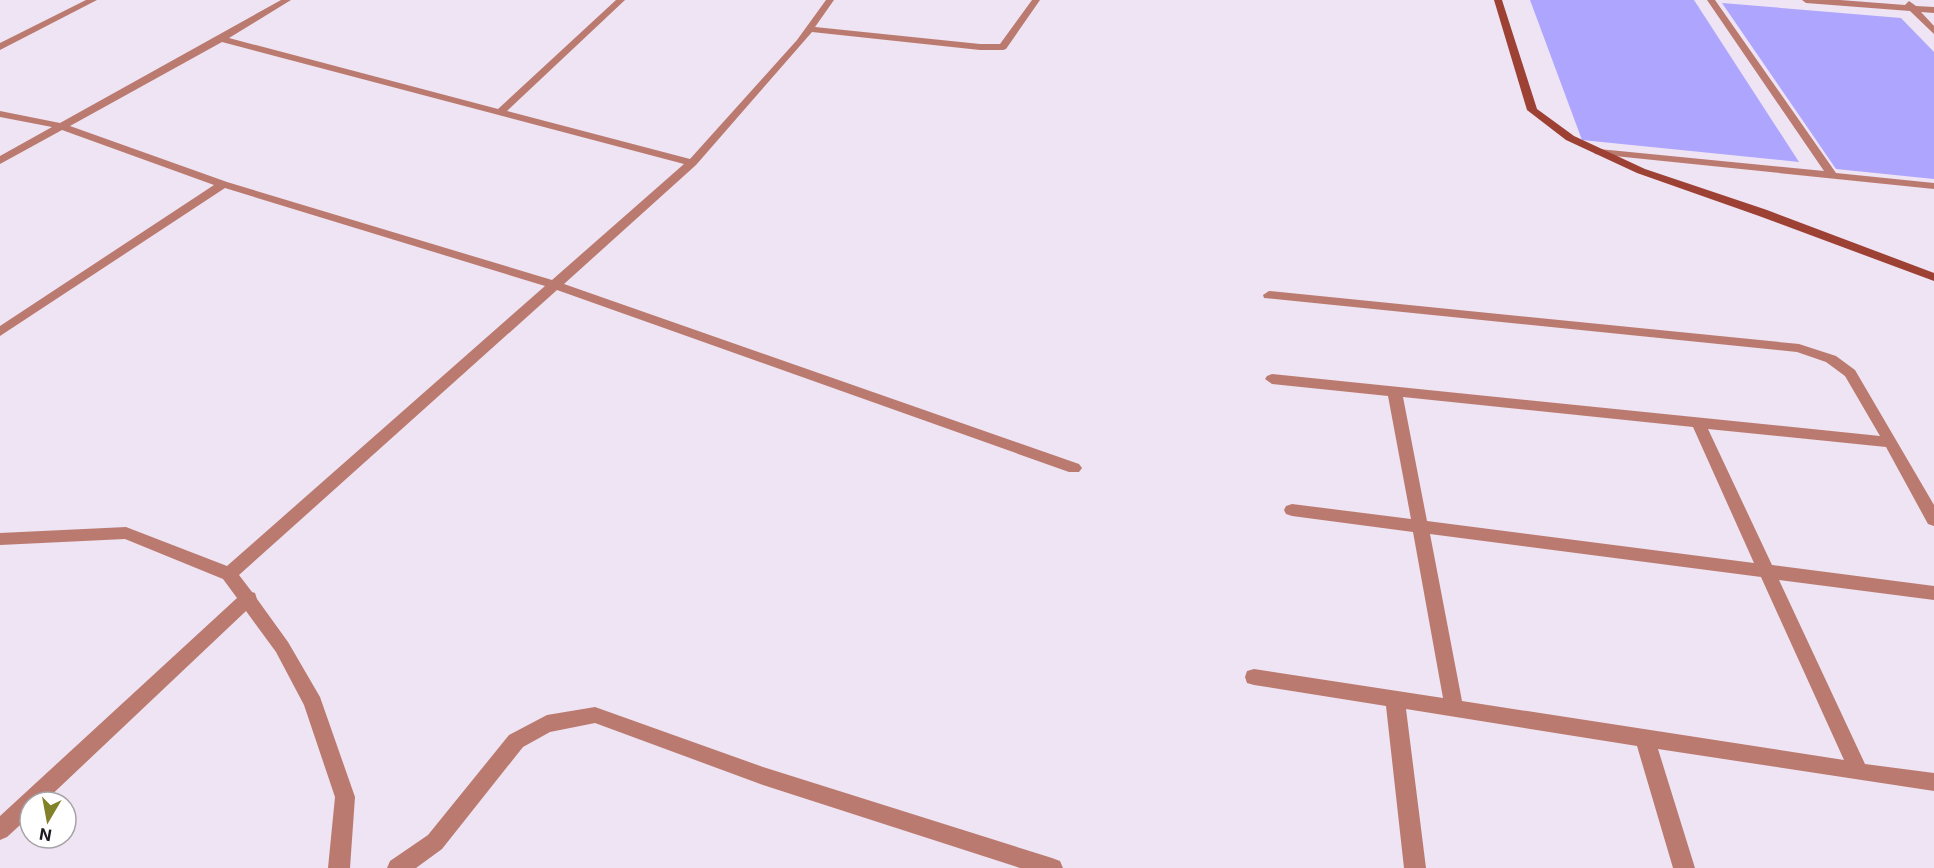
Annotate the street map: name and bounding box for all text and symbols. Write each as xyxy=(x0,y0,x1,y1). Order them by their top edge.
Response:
north arrow xyxy=(18,790,78,850)
text: N xyxy=(38,824,53,846)

